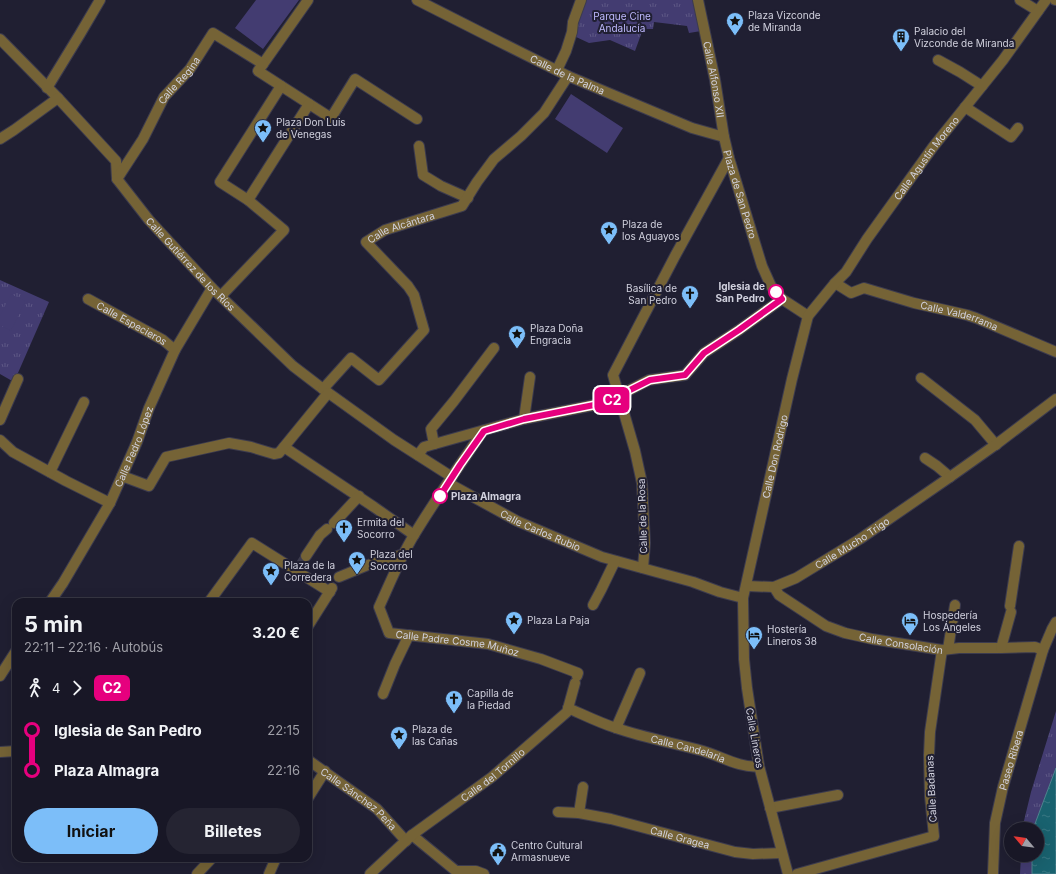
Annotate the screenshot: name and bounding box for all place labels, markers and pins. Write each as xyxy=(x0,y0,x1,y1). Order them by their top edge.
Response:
place label: Plaza Vizconde de Miranda xyxy=(748,9,821,33)
place icon: Plaza Vizconde de Miranda xyxy=(725,11,745,36)
place label: Palacio del Vizconde de Miranda xyxy=(914,25,1014,49)
building icon: Palacio del Vizconde de Miranda xyxy=(891,27,911,52)
place label: Plaza Don Luis de Venegas xyxy=(276,116,346,140)
place icon: Plaza Don Luis de Venegas xyxy=(253,118,273,143)
place label: Plaza de los Aguayos xyxy=(622,218,680,242)
place icon: Plaza de los Aguayos xyxy=(599,220,619,245)
place label: Iglesia de San Pedro xyxy=(715,280,765,304)
place label: Basílica de San Pedro xyxy=(626,282,677,306)
church icon: Basílica de San Pedro xyxy=(680,284,700,309)
marker: Iglesia de San Pedro xyxy=(768,284,784,300)
place label: Plaza Doña Engracia xyxy=(530,322,583,346)
place icon: Plaza Doña Engracia xyxy=(507,324,527,349)
marker: Plaza Almagra xyxy=(432,488,448,504)
place label: Plaza Almagra xyxy=(451,490,521,503)
place label: Ermita del Socorro xyxy=(357,516,404,540)
church icon: Ermita del Socorro xyxy=(334,518,354,543)
place label: Plaza del Socorro xyxy=(370,548,413,572)
place icon: Plaza del Socorro xyxy=(347,550,367,575)
place label: Plaza de la Corredera xyxy=(284,559,335,583)
place icon: Plaza de la Corredera xyxy=(261,561,281,586)
place label: Hospedería Los Ángeles xyxy=(923,609,981,633)
place icon: Plaza La Paja xyxy=(504,610,524,635)
hotel icon: Hospedería Los Ángeles xyxy=(900,611,920,636)
place label: Plaza La Paja xyxy=(527,614,590,626)
place label: Hostería Lineros 38 xyxy=(767,623,817,647)
hotel icon: Hostería Lineros 38 xyxy=(744,625,764,650)
place label: Capilla de la Piedad xyxy=(467,687,514,711)
church icon: Capilla de la Piedad xyxy=(444,689,464,714)
place label: Plaza de las Cañas xyxy=(412,723,458,747)
place icon: Plaza de las Cañas xyxy=(389,725,409,750)
place label: Centro Cultural Armasnueve xyxy=(511,839,583,863)
public building icon: Centro Cultural Armasnueve xyxy=(488,841,508,866)

